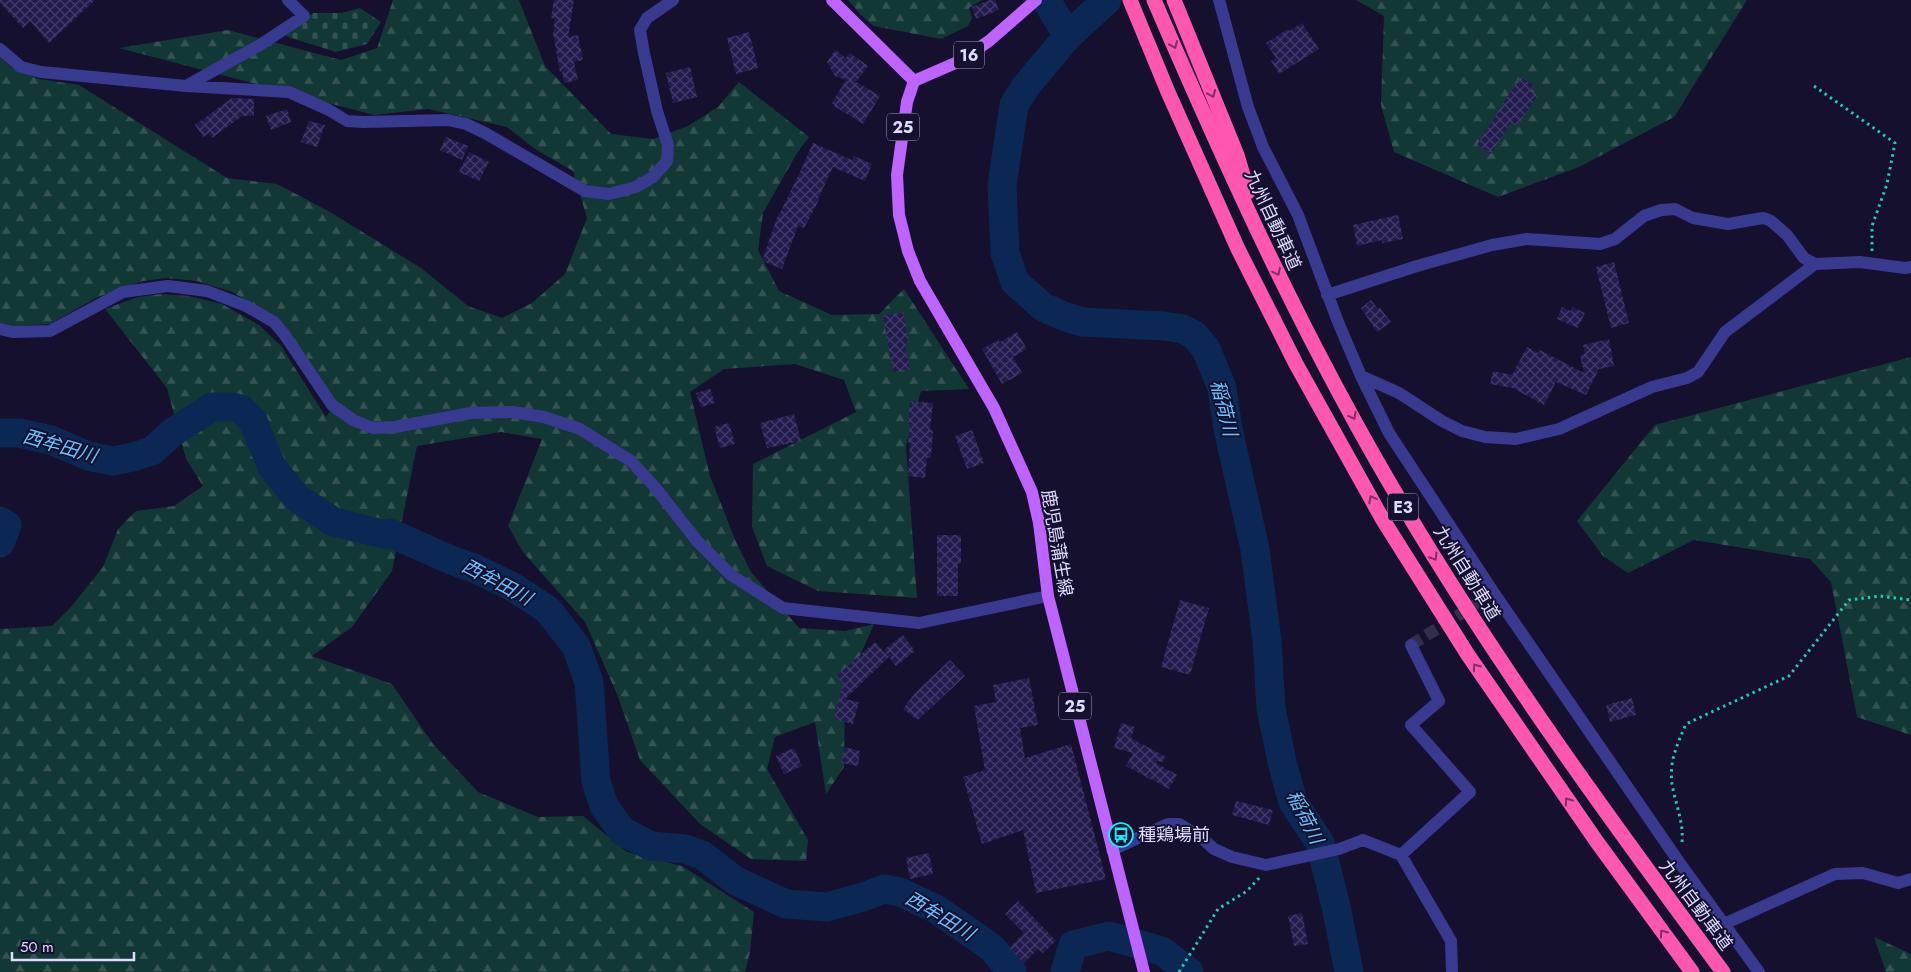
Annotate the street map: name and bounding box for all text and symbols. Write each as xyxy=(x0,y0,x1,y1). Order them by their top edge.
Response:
one-way arrow xyxy=(1167,40,1178,49)
road number: 16 xyxy=(954,42,984,68)
one-way arrow xyxy=(1206,89,1216,98)
road number: 25 xyxy=(887,114,919,140)
street label: 九州自動車道 xyxy=(1238,166,1308,274)
one-way arrow xyxy=(1271,267,1281,276)
water label: 稲荷川 xyxy=(1204,377,1244,441)
one-way arrow xyxy=(1347,411,1357,420)
water label: 西牟田川 xyxy=(20,423,102,470)
street label: 鹿児島蒲生線 xyxy=(1035,488,1079,598)
road number: E3 xyxy=(1388,494,1418,520)
one-way arrow xyxy=(1368,496,1378,505)
street label: 九州自動車道 xyxy=(1427,520,1507,626)
one-way arrow xyxy=(1428,551,1438,560)
water label: 西牟田川 xyxy=(457,552,539,613)
one-way arrow xyxy=(1473,663,1482,673)
road number: 25 xyxy=(1059,692,1091,719)
water label: 稲荷川 xyxy=(1280,785,1331,850)
one-way arrow xyxy=(1565,797,1574,806)
bus stop icon: 種鶏場前 xyxy=(1108,822,1134,848)
place label: 種鶏場前 xyxy=(1138,822,1210,848)
street label: 九州自動車道 xyxy=(1653,854,1739,956)
water label: 西牟田川 xyxy=(900,885,981,948)
one-way arrow xyxy=(1660,929,1669,939)
scale bar xyxy=(12,930,135,962)
text: 50 m xyxy=(20,936,54,958)

